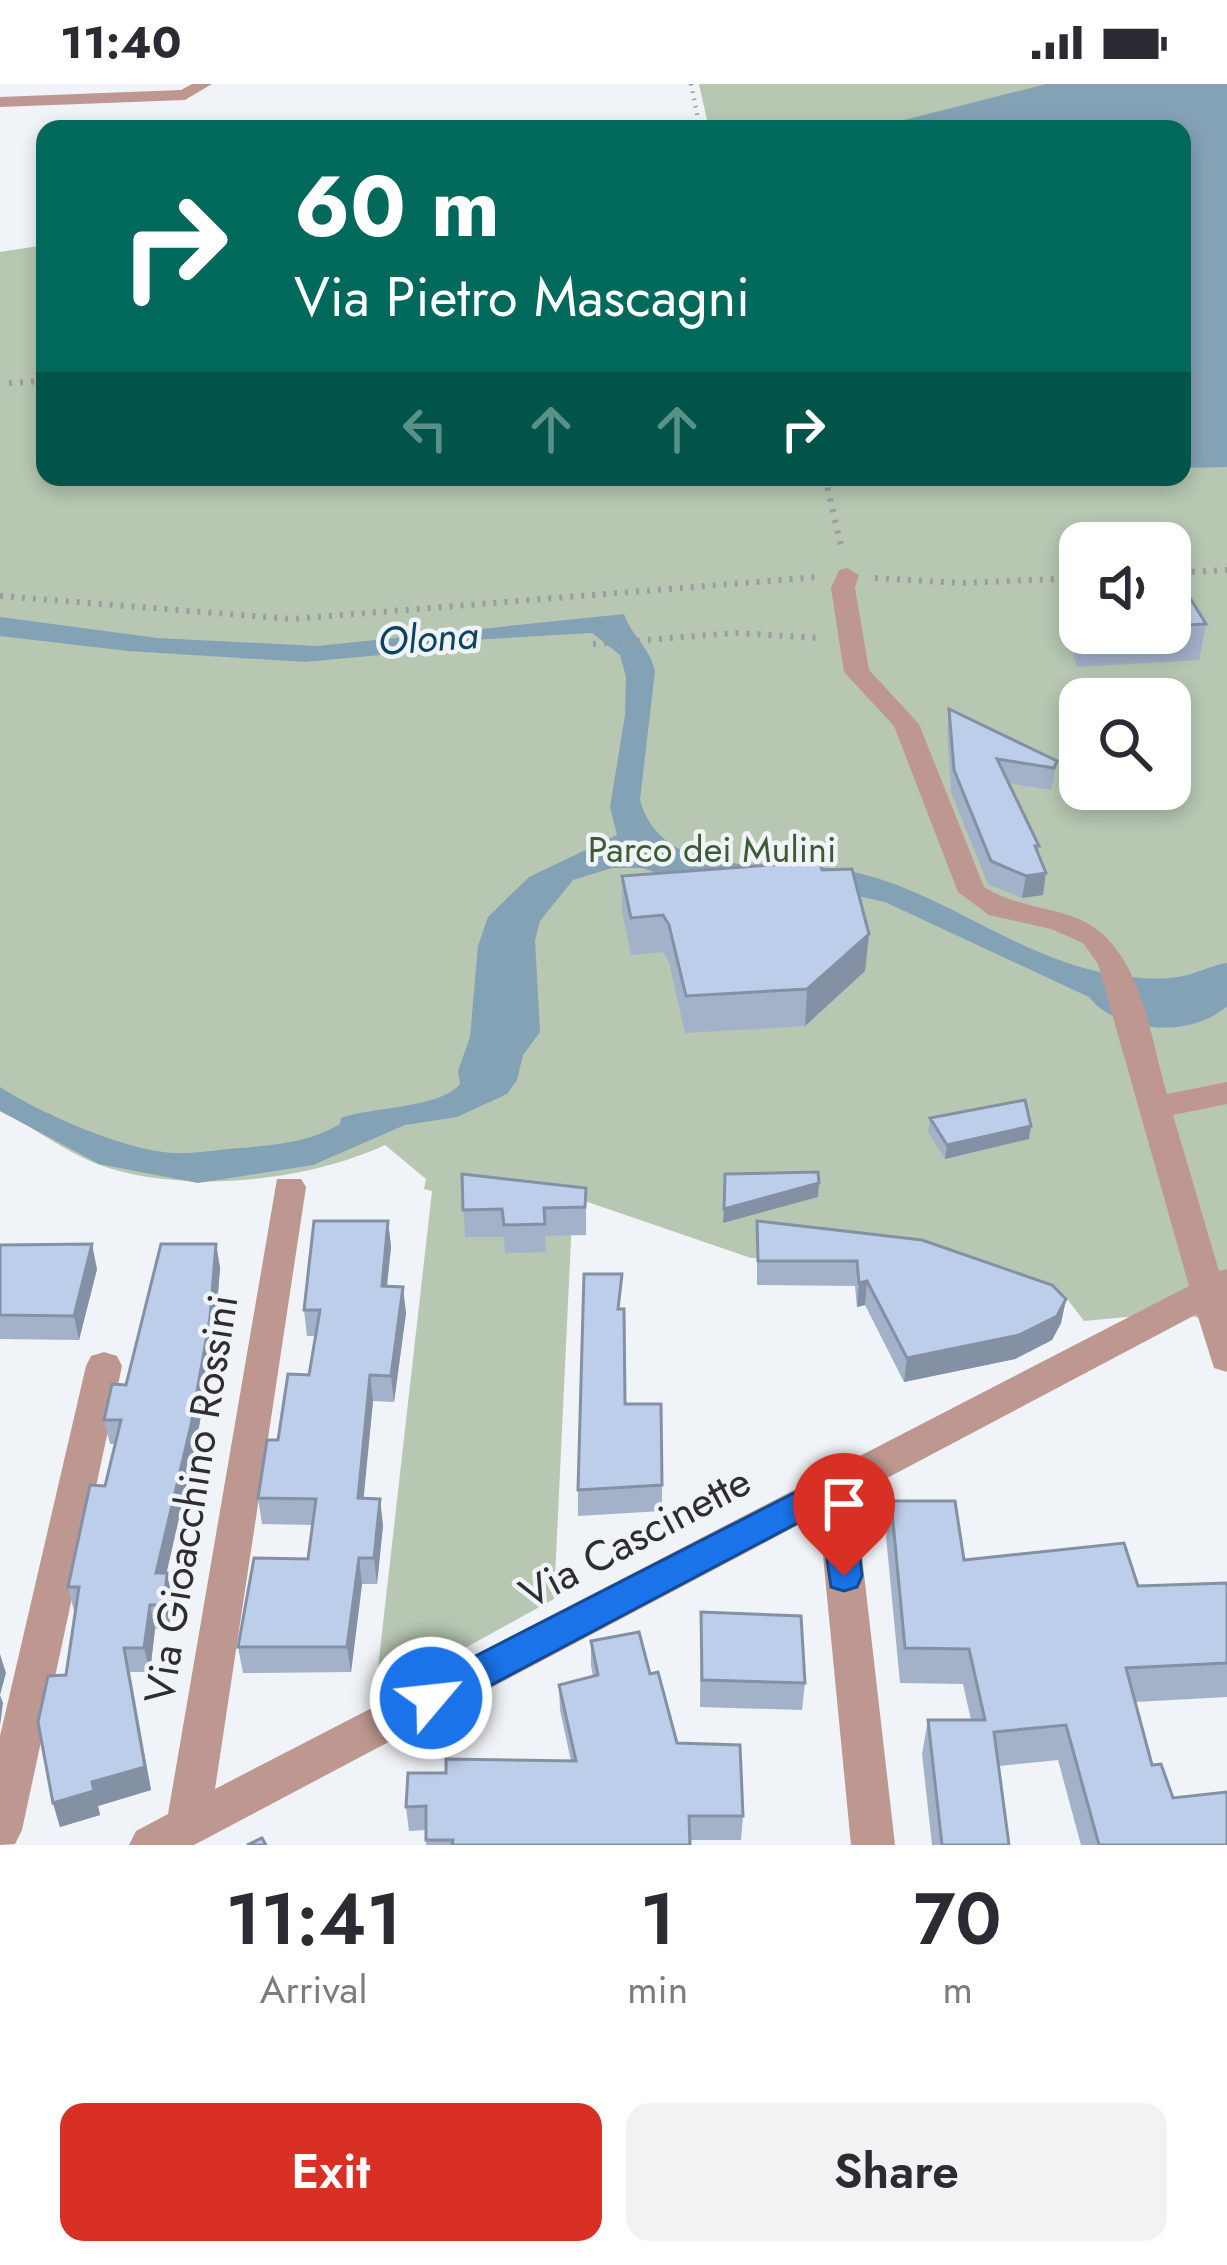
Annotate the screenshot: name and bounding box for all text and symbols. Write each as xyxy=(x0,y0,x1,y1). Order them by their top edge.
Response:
text: 11:40 xyxy=(60,10,182,75)
text: 60 m xyxy=(294,146,500,268)
icon: right xyxy=(96,168,252,324)
text: Via Pietro Mascagni xyxy=(294,258,750,336)
icon: left xyxy=(392,396,458,462)
icon: ahead xyxy=(518,396,584,462)
icon: ahead xyxy=(644,396,710,462)
icon: right xyxy=(770,396,836,462)
map controls xyxy=(1059,522,1191,810)
button: sound xyxy=(1059,522,1191,654)
water label: Olona xyxy=(376,606,481,670)
button: search xyxy=(1059,678,1191,810)
park label: Parco dei Mulini xyxy=(588,823,836,875)
street label: Via Gioacchino Rossini xyxy=(129,1290,253,1708)
street label: Via Cascinette xyxy=(509,1450,761,1624)
pin xyxy=(793,1453,895,1576)
icon: arrive xyxy=(811,1471,877,1537)
position arrow xyxy=(368,1635,494,1761)
text: 11:41 xyxy=(225,1867,402,1971)
text: 1 xyxy=(640,1867,675,1971)
text: 70 xyxy=(914,1867,1002,1971)
text: Arrival xyxy=(260,1961,367,2018)
text: min xyxy=(627,1961,688,2018)
text: m xyxy=(942,1961,973,2018)
button: Exit xyxy=(60,2103,602,2241)
button: Share xyxy=(626,2103,1167,2241)

